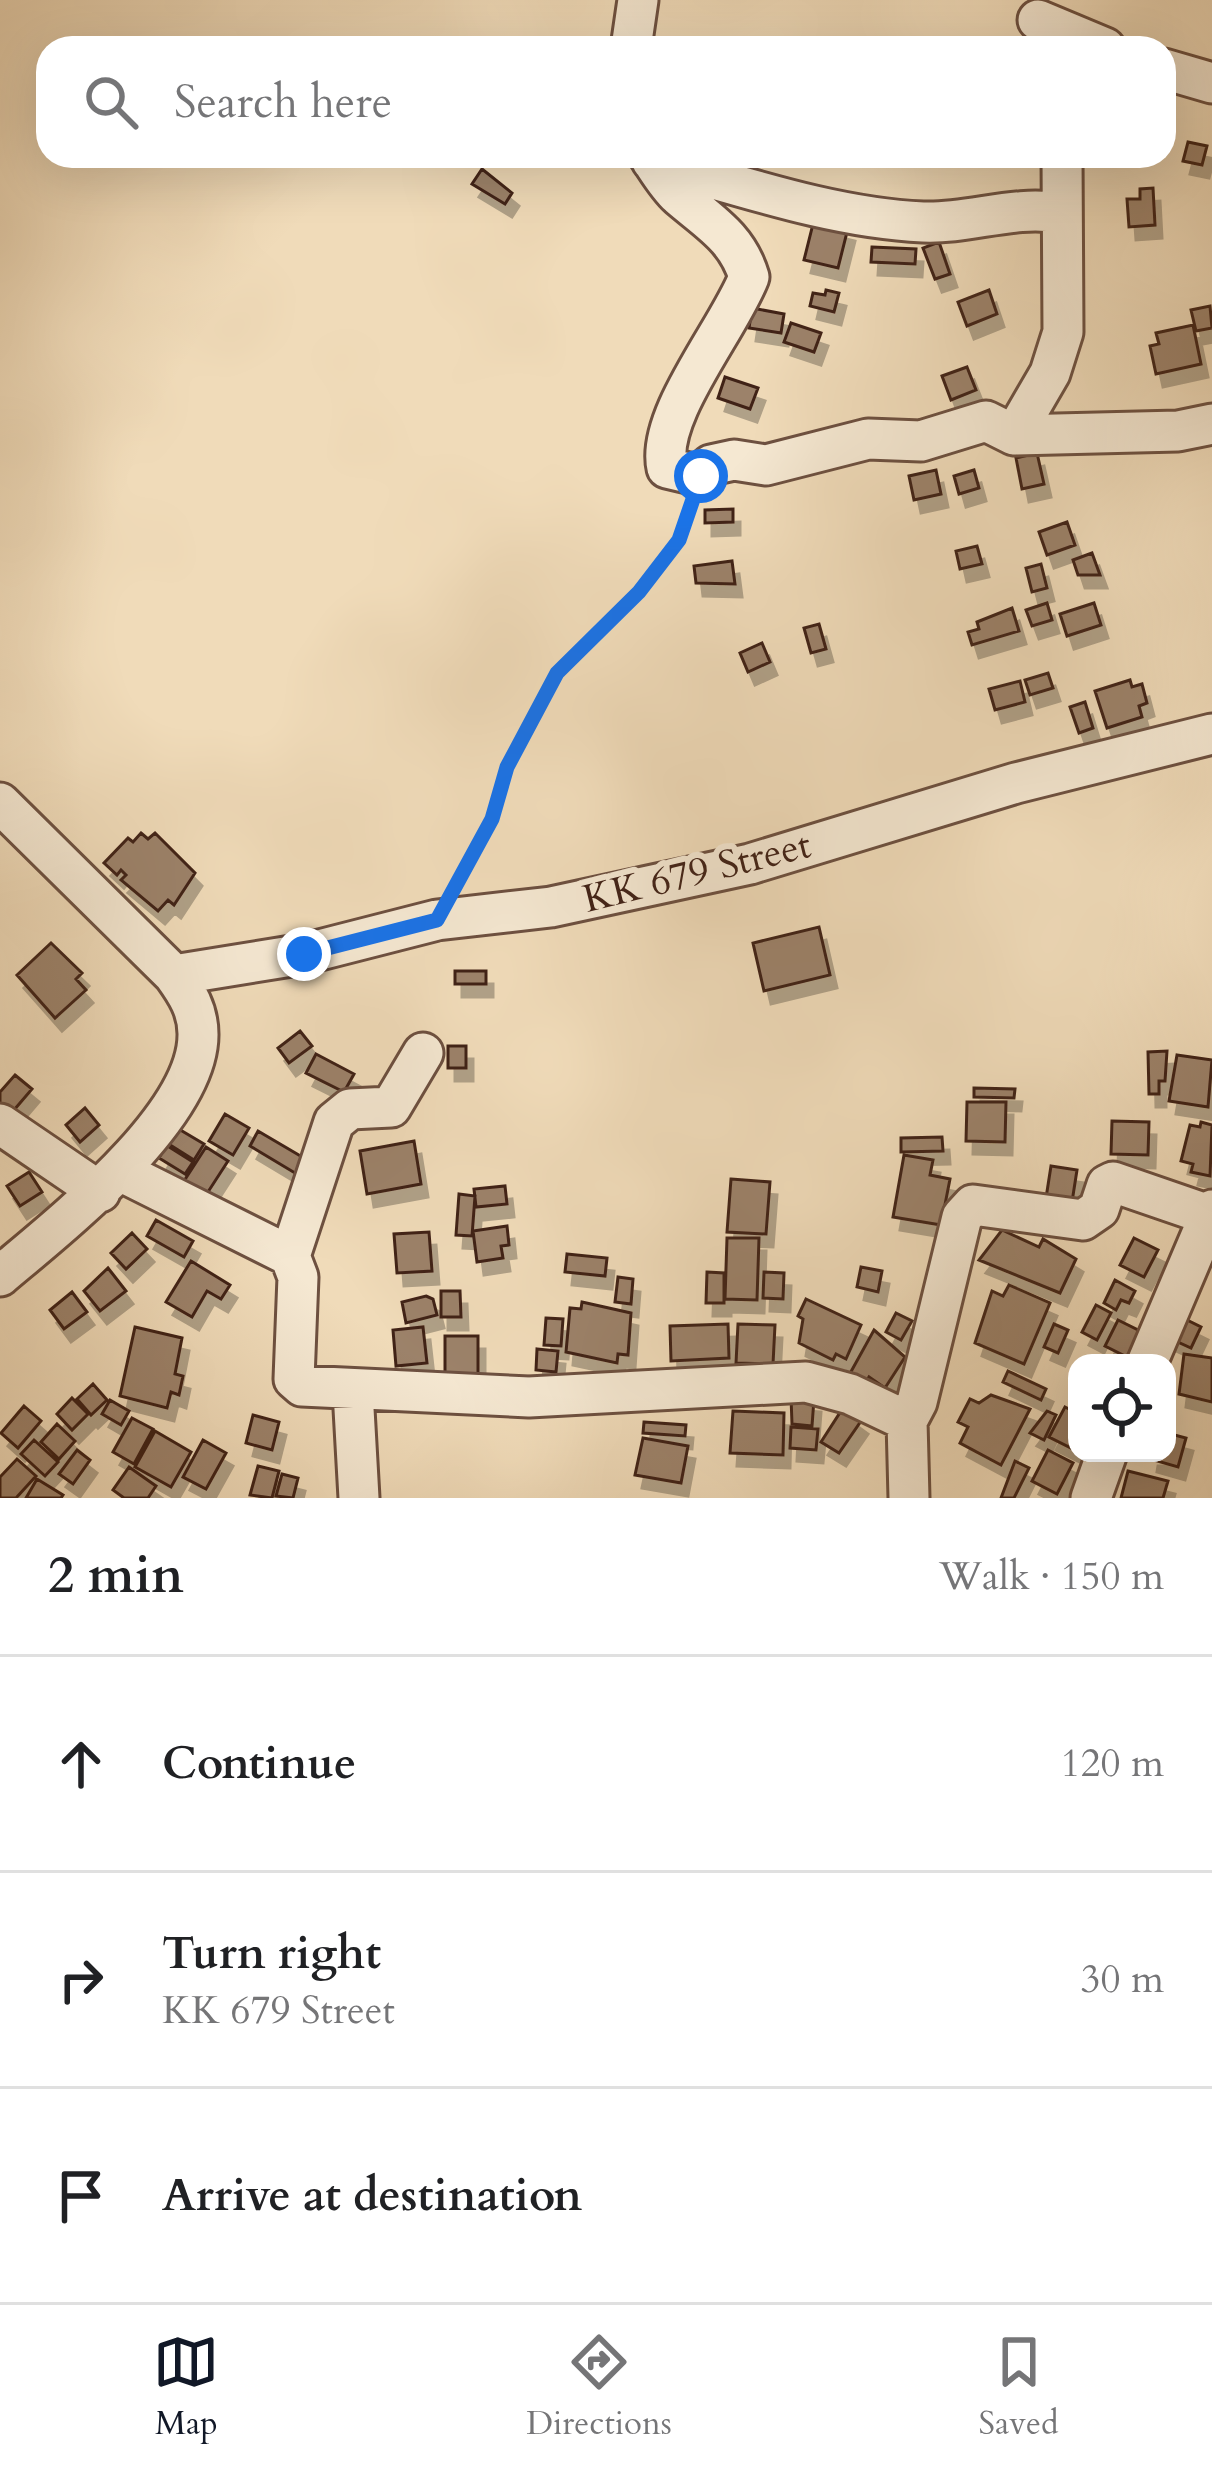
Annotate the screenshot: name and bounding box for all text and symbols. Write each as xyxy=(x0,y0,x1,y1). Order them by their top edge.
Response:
search box xyxy=(36,36,1176,168)
icon: search xyxy=(78,69,144,135)
text: Search here xyxy=(174,72,392,133)
route start xyxy=(674,449,728,503)
street label: KK 679 Street xyxy=(578,818,816,926)
route end xyxy=(277,927,331,981)
map controls xyxy=(1068,1354,1176,1462)
button: locate xyxy=(1068,1354,1176,1462)
text: 2 min xyxy=(48,1541,184,1611)
text: Walk · 150 m xyxy=(939,1550,1164,1603)
icon: ahead xyxy=(48,1731,114,1797)
text: Continue xyxy=(162,1733,356,1794)
text: 120 m xyxy=(1061,1737,1164,1790)
text: Turn right xyxy=(162,1923,381,1984)
icon: right xyxy=(48,1947,114,2013)
text: 30 m xyxy=(1081,1953,1164,2006)
text: KK 679 Street xyxy=(162,1984,395,2037)
icon: arrive xyxy=(48,2163,114,2229)
text: Arrive at destination xyxy=(162,2165,582,2226)
tab: Map xyxy=(153,2329,219,2446)
tab: Directions xyxy=(526,2329,672,2446)
tab: Saved xyxy=(979,2329,1059,2446)

